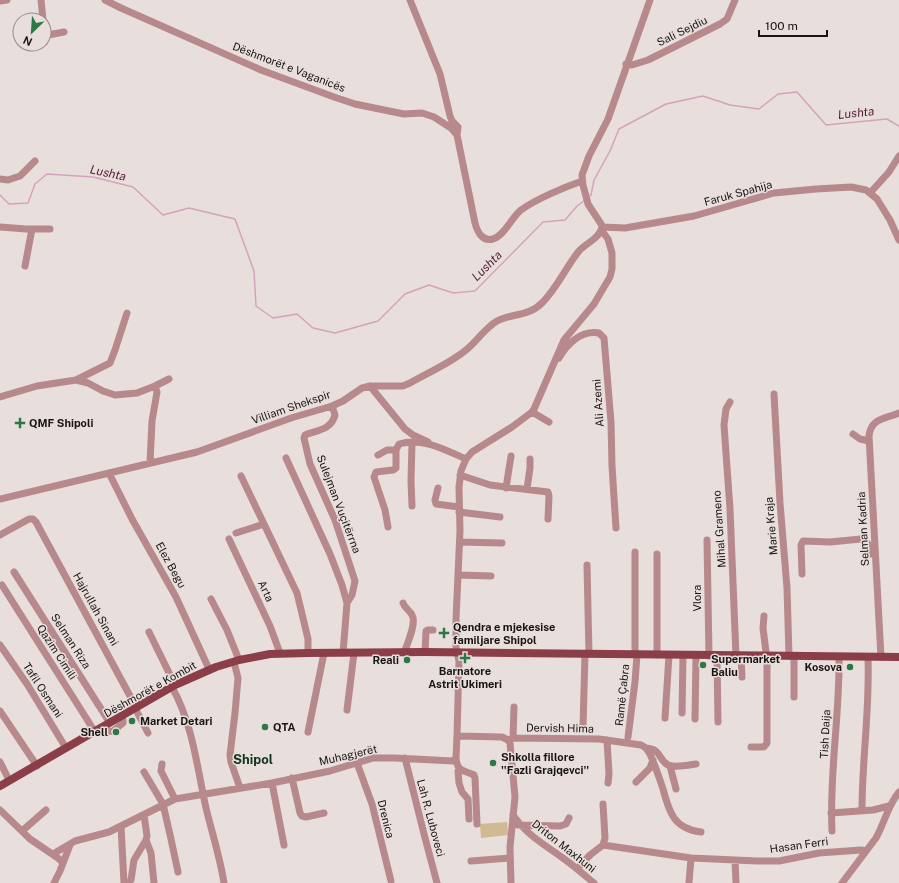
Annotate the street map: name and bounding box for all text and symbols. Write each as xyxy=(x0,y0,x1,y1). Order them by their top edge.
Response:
north arrow xyxy=(12,12,52,52)
scale bar xyxy=(759,12,827,38)
street label: Sali Sejdiu xyxy=(655,14,709,48)
text: 100 m xyxy=(765,19,798,33)
text: N xyxy=(21,34,34,48)
street label: Dëshmorët e Vaganicës xyxy=(231,40,347,94)
water label: Lushta xyxy=(837,104,875,122)
water label: Lushta xyxy=(89,162,127,184)
street label: Faruk Spahija xyxy=(703,178,773,208)
water label: Lushta xyxy=(469,248,505,284)
street label: Ali Azemi xyxy=(590,379,606,427)
street label: Villiam Shekspir xyxy=(250,388,332,426)
marker: QMF Shipoli xyxy=(14,417,26,429)
place label: QMF Shipoli xyxy=(29,417,93,429)
street label: Sulejman Vuçitërrna xyxy=(314,453,363,555)
street label: Mihal Grameno xyxy=(710,490,728,568)
street label: Selman Kadria xyxy=(855,491,871,567)
street label: Marie Kraja xyxy=(762,496,780,556)
street label: Elez Begu xyxy=(154,540,188,590)
street label: Hajrullah Sinani xyxy=(71,570,121,648)
street label: Arta xyxy=(256,578,276,604)
street label: Vlora xyxy=(691,585,703,611)
street label: Selman Riza xyxy=(49,611,93,671)
place label: Qendra e mjekesise familjare Shipol xyxy=(453,621,555,646)
street label: Qazim Cimili xyxy=(35,622,79,682)
marker: Qendra e mjekesise familjare Shipol xyxy=(438,627,450,639)
marker: Barnatore Astrit Ukimeri xyxy=(460,653,470,663)
place label: Supermarket Baliu xyxy=(711,653,781,678)
place label: Reali xyxy=(373,654,399,666)
marker: Reali xyxy=(402,655,412,665)
street label: Dëshmorët e Kombit xyxy=(102,659,198,719)
street label: Tafil Osmani xyxy=(21,660,65,720)
marker: Supermarket Baliu xyxy=(698,660,708,670)
place label: Kosova xyxy=(804,661,842,673)
marker: Kosova xyxy=(845,662,855,672)
street label: Ramë Çabra xyxy=(613,663,632,727)
place label: Barnatore Astrit Ukimeri xyxy=(428,665,502,690)
street label: Tish Daija xyxy=(818,709,832,759)
place label: Market Detari xyxy=(140,715,213,727)
marker: Market Detari xyxy=(127,716,137,726)
place label: QTA xyxy=(273,721,295,733)
street label: Dervish Hima xyxy=(526,721,594,735)
marker: QTA xyxy=(260,722,270,732)
place label: Shell xyxy=(80,726,108,738)
marker: Shell xyxy=(111,727,121,737)
street label: Muhagjerët xyxy=(318,742,378,768)
place label: Shkolla fillore ''Fazli Grajqevci'' xyxy=(501,751,589,776)
district label: Shipol xyxy=(233,752,273,767)
marker: Shkolla fillore ''Fazli Grajqevci'' xyxy=(488,758,498,768)
street label: Lah R. Luboveci xyxy=(415,778,447,858)
street label: Drenica xyxy=(375,799,397,839)
street label: Driton Maxhuni xyxy=(530,817,598,875)
street label: Hasan Ferri xyxy=(769,835,829,855)

